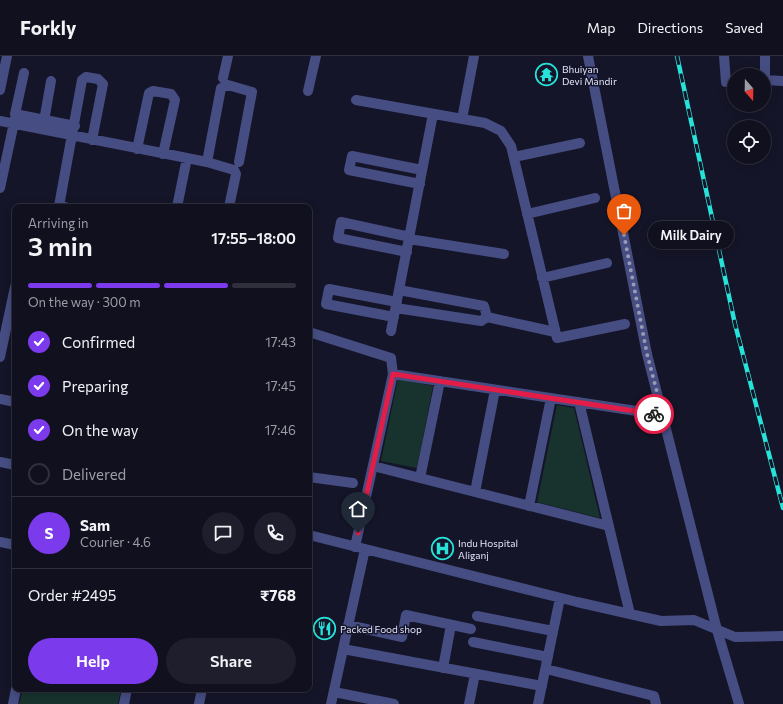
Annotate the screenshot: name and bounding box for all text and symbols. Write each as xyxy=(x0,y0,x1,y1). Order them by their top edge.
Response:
text: Forkly xyxy=(20,16,76,39)
text: Map xyxy=(587,19,616,36)
text: Directions xyxy=(638,19,703,36)
text: Saved xyxy=(725,19,763,36)
temple icon: Bhuiyan Devi Mandir xyxy=(534,62,560,88)
place label: Bhuiyan Devi Mandir xyxy=(562,63,617,87)
north arrow xyxy=(727,68,771,112)
map controls xyxy=(727,68,771,164)
button: locate xyxy=(727,120,771,164)
pin xyxy=(607,194,641,235)
icon: bag xyxy=(613,200,635,222)
text: Arriving in xyxy=(28,215,88,231)
callout: Milk Dairy xyxy=(648,221,734,249)
text: Milk Dairy xyxy=(660,227,722,243)
text: 17:55–18:00 xyxy=(211,229,296,247)
text: 3 min xyxy=(28,230,93,261)
text: On the way · 300 m xyxy=(28,294,141,310)
icon: check xyxy=(28,331,50,353)
text: Confirmed xyxy=(62,333,135,351)
text: 17:43 xyxy=(265,334,296,350)
icon: check xyxy=(28,375,50,397)
text: Preparing xyxy=(62,377,128,395)
text: 17:45 xyxy=(265,378,296,394)
courier xyxy=(634,394,674,434)
icon: bike xyxy=(643,403,665,425)
icon: check xyxy=(28,419,50,441)
text: On the way xyxy=(62,421,139,439)
text: 17:46 xyxy=(265,422,296,438)
text: Delivered xyxy=(62,465,126,483)
pin xyxy=(341,492,375,533)
icon: home xyxy=(347,498,369,520)
button: chat xyxy=(202,512,244,554)
button: phone xyxy=(254,512,296,554)
text: Sam xyxy=(80,516,110,534)
text: S xyxy=(44,524,54,542)
text: Courier · 4.6 xyxy=(80,534,151,550)
hospital icon: Indu Hospital Aliganj xyxy=(429,536,455,562)
place label: Indu Hospital Aliganj xyxy=(458,537,518,561)
text: Order #2495 xyxy=(28,586,116,604)
text: ₹768 xyxy=(260,586,296,604)
restaurant icon: Packed Food shop xyxy=(312,616,338,642)
place label: Packed Food shop xyxy=(340,623,422,635)
button: Help xyxy=(28,638,158,684)
button: Share xyxy=(166,638,296,684)

